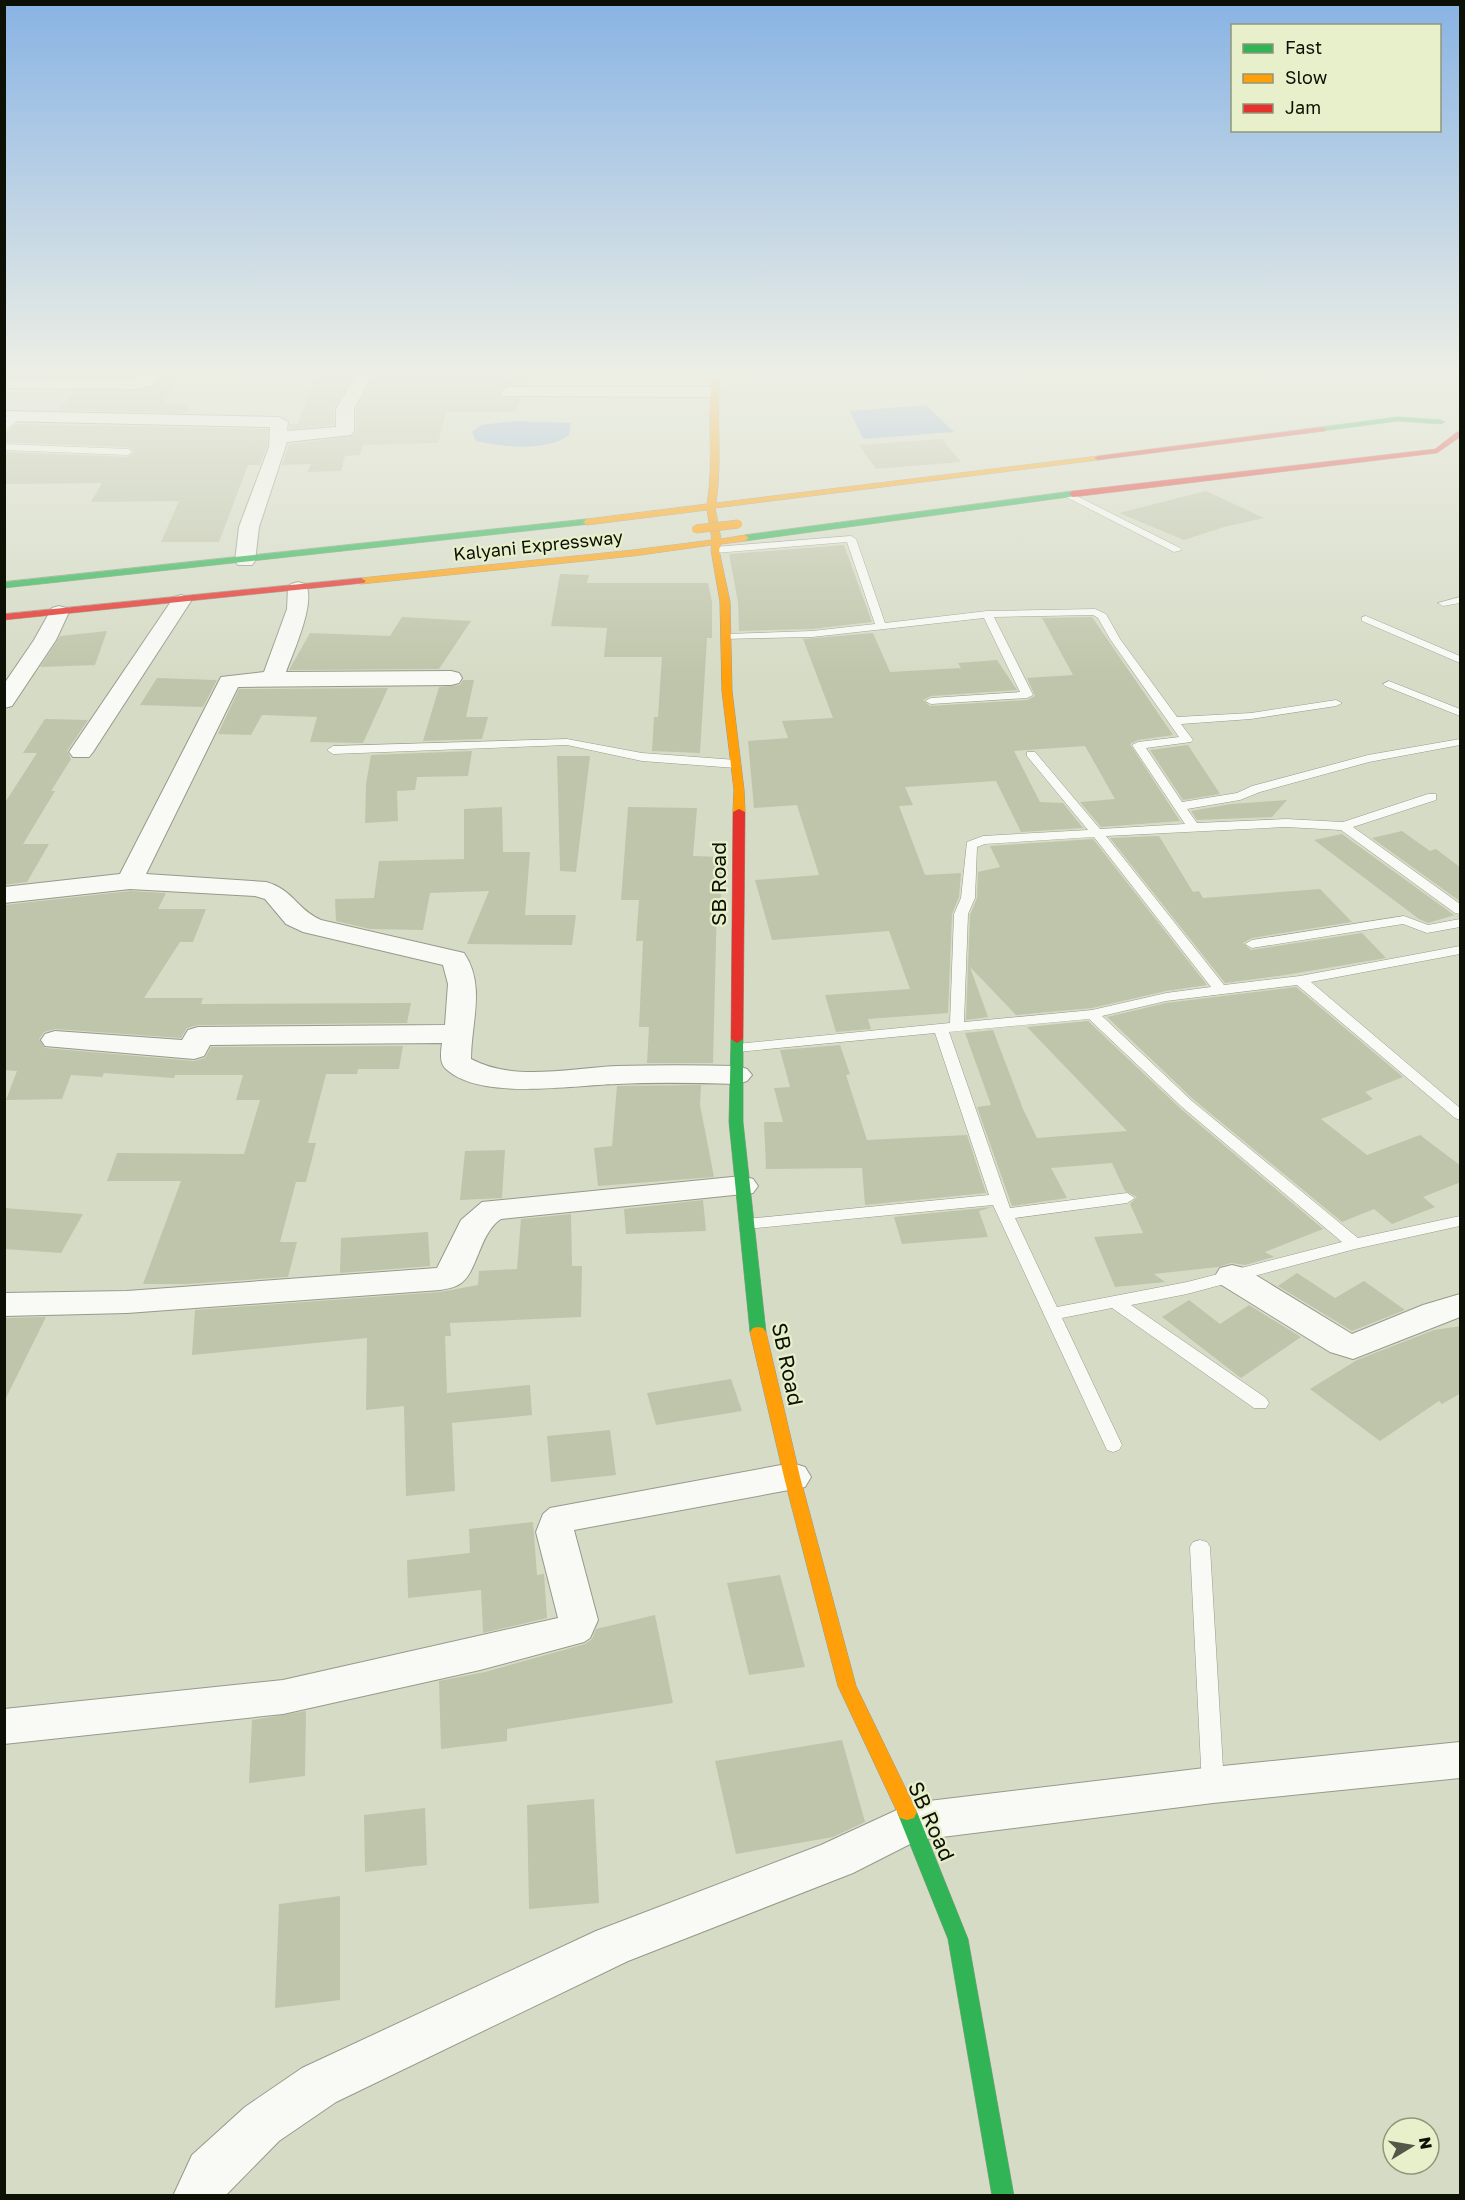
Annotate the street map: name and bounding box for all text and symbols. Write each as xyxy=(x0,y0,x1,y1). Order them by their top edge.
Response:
legend xyxy=(1231,24,1441,132)
text: Fast xyxy=(1285,36,1322,58)
text: Slow xyxy=(1285,66,1328,88)
text: Jam xyxy=(1285,96,1321,118)
street label: Kalyani Expressway xyxy=(452,525,624,565)
street label: SB Road xyxy=(705,842,731,926)
street label: SB Road xyxy=(767,1320,809,1408)
street label: SB Road xyxy=(903,1777,961,1865)
north arrow xyxy=(1381,2116,1441,2176)
text: N xyxy=(1415,2135,1437,2151)

